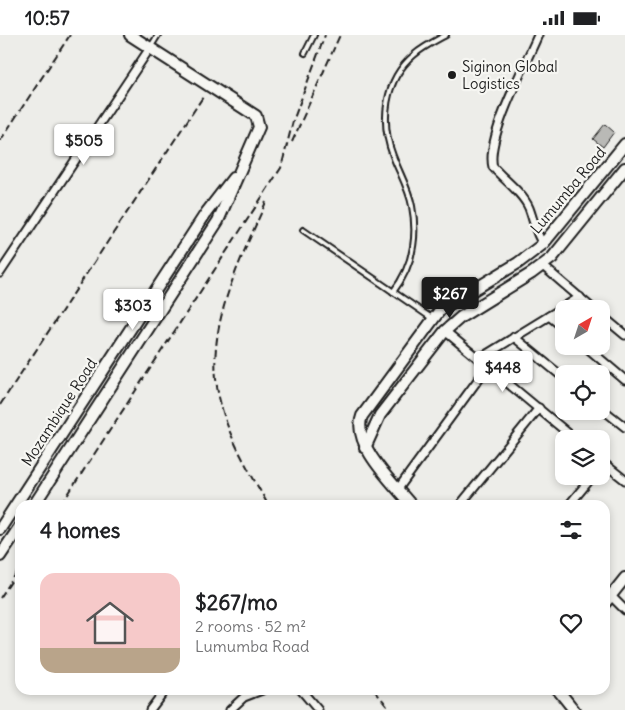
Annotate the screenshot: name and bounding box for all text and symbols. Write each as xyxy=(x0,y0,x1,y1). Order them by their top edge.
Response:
text: 10:57 xyxy=(25,6,70,30)
place label: Siginon Global Logistics xyxy=(462,57,558,93)
marker: Siginon Global Logistics xyxy=(446,69,458,81)
pin: $505 xyxy=(54,123,114,166)
text: $505 xyxy=(65,130,103,150)
street label: Lumumba Road xyxy=(526,143,610,237)
pin: $267 xyxy=(420,277,480,319)
text: $267 xyxy=(433,283,467,303)
pin: $303 xyxy=(103,289,163,331)
text: $303 xyxy=(114,295,152,315)
north arrow xyxy=(555,300,610,355)
map controls xyxy=(555,300,610,485)
pin: $448 xyxy=(473,351,533,393)
street label: Mozambique Road xyxy=(17,354,101,469)
text: $448 xyxy=(485,357,521,377)
button: locate xyxy=(555,365,610,420)
button: layers xyxy=(555,430,610,485)
icon: filters xyxy=(557,516,585,544)
text: 4 homes xyxy=(40,517,120,544)
text: $267/mo xyxy=(195,589,278,616)
icon: home xyxy=(80,593,140,653)
icon: heart xyxy=(557,609,585,637)
text: 2 rooms · 52 m² xyxy=(195,616,306,636)
text: Lumumba Road xyxy=(195,636,309,656)

